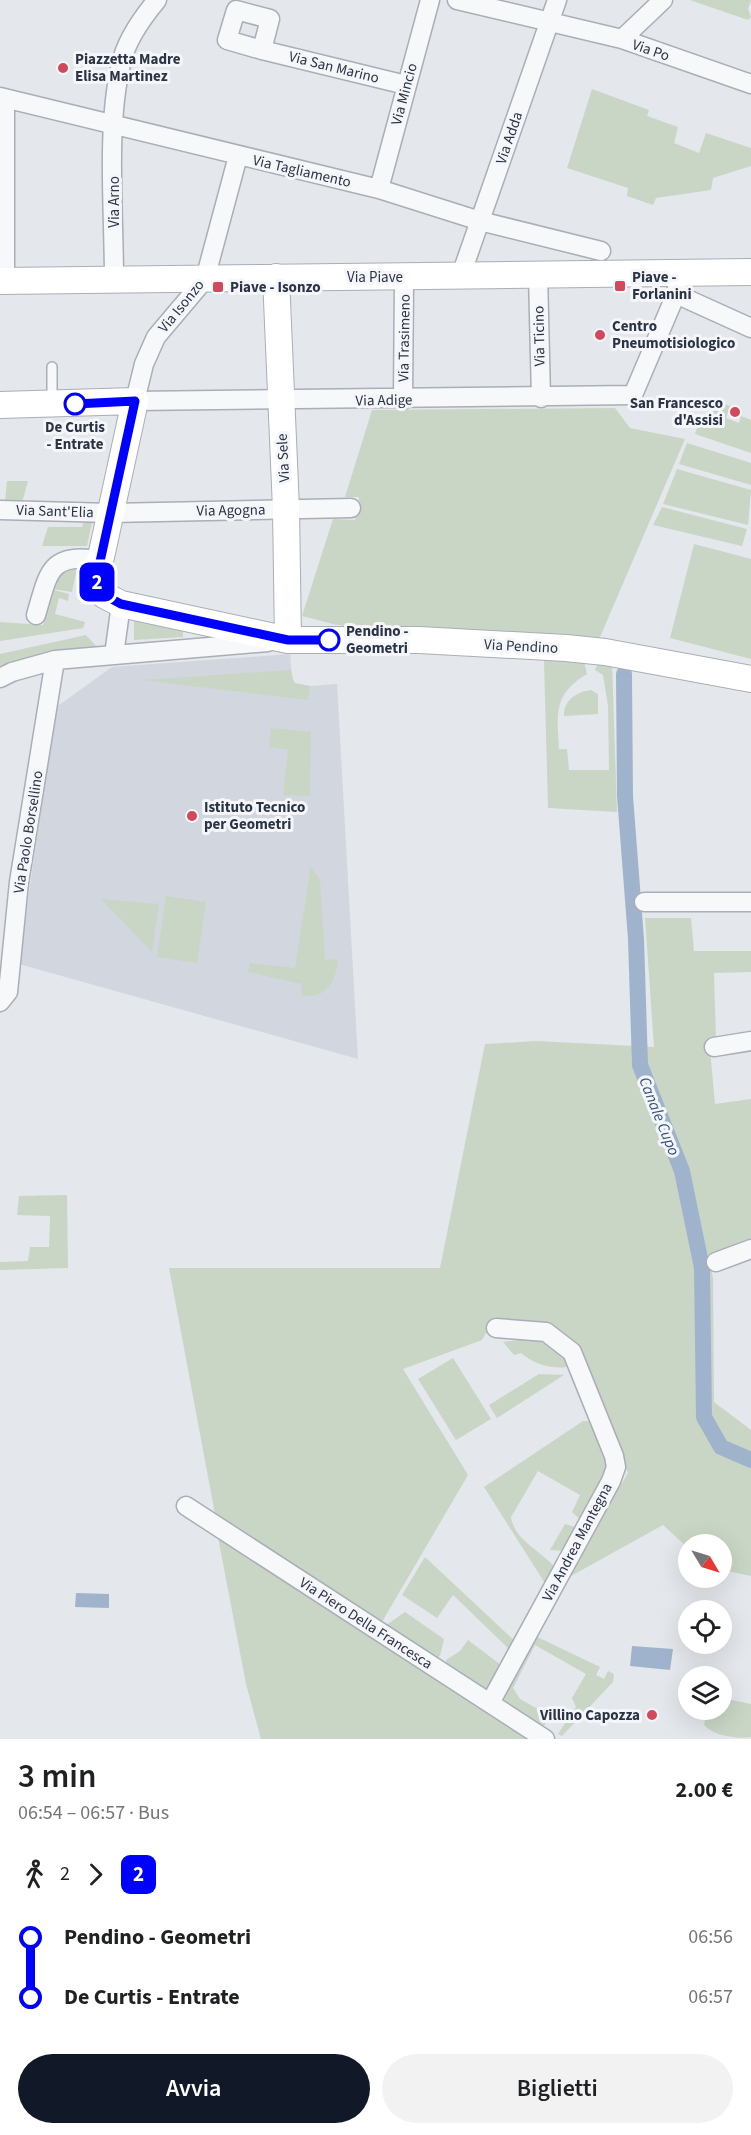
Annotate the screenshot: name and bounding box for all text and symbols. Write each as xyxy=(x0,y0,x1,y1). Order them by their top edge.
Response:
street label: Via Po xyxy=(629,34,672,67)
street label: Via San Marino xyxy=(286,46,381,89)
place label: Piazzetta Madre Elisa Martinez xyxy=(75,49,181,87)
marker: Piazzetta Madre Elisa Martinez xyxy=(56,61,70,75)
street label: Via Mincio xyxy=(386,61,423,127)
street label: Via Adda xyxy=(491,109,528,167)
street label: Via Tagliamento xyxy=(251,150,353,193)
street label: Via Arno xyxy=(104,176,125,228)
street label: Via Piave xyxy=(347,267,403,288)
place label: Piave - Forlanini xyxy=(632,267,692,305)
street label: Via Isonzo xyxy=(153,275,209,337)
place label: Piave - Isonzo xyxy=(230,277,321,298)
marker: Piave - Forlanini xyxy=(613,279,627,293)
marker: Piave - Isonzo xyxy=(211,280,225,294)
street label: Via Trasimeno xyxy=(393,294,416,382)
street label: Via Ticino xyxy=(528,306,551,366)
place label: Centro Pneumotisiologico xyxy=(612,316,735,354)
marker: Centro Pneumotisiologico xyxy=(593,328,607,342)
street label: Via Adige xyxy=(355,390,413,411)
marker: De Curtis - Entrate xyxy=(64,393,86,415)
place label: San Francesco d'Assisi xyxy=(630,393,723,431)
marker: San Francesco d'Assisi xyxy=(728,405,742,419)
place label: De Curtis - Entrate xyxy=(45,417,105,455)
street label: Via Sele xyxy=(272,433,295,483)
street label: Via Agogna xyxy=(196,499,266,522)
street label: Via Sant'Elia xyxy=(16,500,94,523)
line badge: 2 xyxy=(78,562,116,602)
text: 2 xyxy=(91,567,103,597)
place label: Pendino - Geometri xyxy=(346,621,409,659)
marker: Pendino - Geometri xyxy=(318,629,340,651)
street label: Via Pendino xyxy=(483,634,559,659)
street label: Via Paolo Borsellino xyxy=(8,769,49,895)
place label: Istituto Tecnico per Geometri xyxy=(204,797,305,835)
marker: Istituto Tecnico per Geometri xyxy=(185,809,199,823)
water label: Canale Cupo xyxy=(633,1074,685,1159)
street label: Via Andrea Mantegna xyxy=(537,1479,618,1605)
north arrow xyxy=(678,1534,732,1588)
map controls xyxy=(678,1534,732,1720)
street label: Via Piero Della Francesca xyxy=(295,1572,436,1674)
button: locate xyxy=(678,1600,732,1654)
button: layers xyxy=(678,1666,732,1720)
place label: Villino Capozza xyxy=(539,1705,640,1726)
marker: Villino Capozza xyxy=(645,1708,659,1722)
text: 3 min xyxy=(18,1753,96,1800)
text: 2.00 € xyxy=(676,1774,733,1806)
text: 06:54 – 06:57 · Bus xyxy=(18,1799,169,1827)
icon: walk xyxy=(18,1858,51,1891)
icon: forward xyxy=(79,1858,112,1891)
text: 2 xyxy=(133,1859,144,1889)
text: 2 xyxy=(60,1860,70,1888)
text: Pendino - Geometri xyxy=(64,1921,251,1953)
text: 06:56 xyxy=(688,1923,733,1951)
text: De Curtis - Entrate xyxy=(64,1981,240,2013)
text: 06:57 xyxy=(688,1983,733,2011)
button: Avvia xyxy=(18,2054,370,2123)
button: Biglietti xyxy=(382,2054,733,2123)

